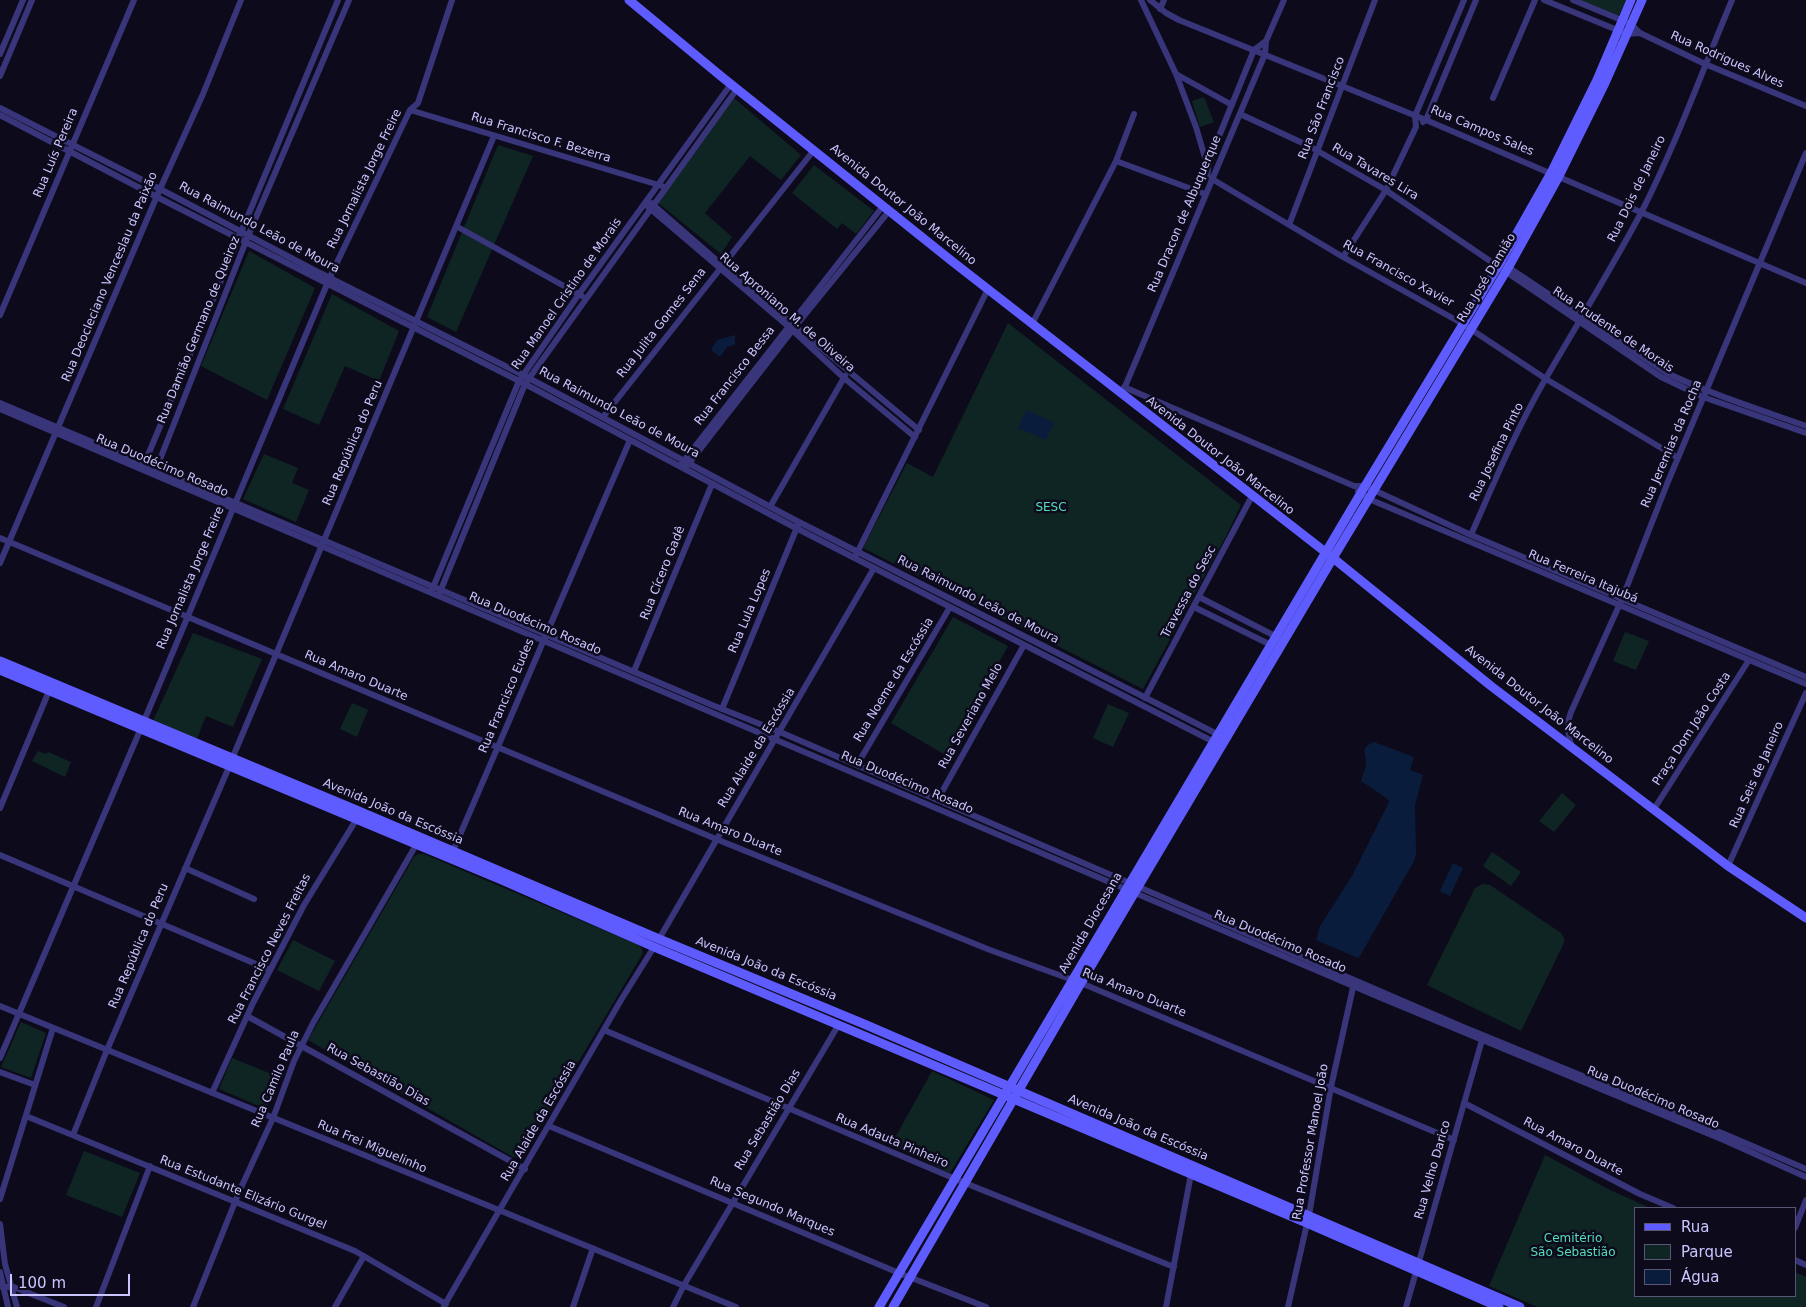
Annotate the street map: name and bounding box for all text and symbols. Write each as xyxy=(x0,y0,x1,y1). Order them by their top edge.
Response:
street label: Rua Rodrigues Alves xyxy=(1668,28,1786,92)
street label: Rua São Francisco xyxy=(1296,55,1348,161)
street label: Rua Campos Sales xyxy=(1428,103,1536,159)
street label: Rua Luís Pereira xyxy=(31,106,81,200)
street label: Rua Jornalista Jorge Freire xyxy=(325,107,405,251)
street label: Rua Francisco F. Bezerra xyxy=(469,110,613,166)
street label: Rua Dracon de Albuquerque xyxy=(1145,133,1225,295)
street label: Rua Dois de Janeiro xyxy=(1605,133,1669,245)
street label: Avenida Doutor João Marcelino xyxy=(827,141,979,269)
street label: Rua Tavares Lira xyxy=(1329,141,1421,203)
street label: Rua Deocleciano Venceslau da Paixão xyxy=(59,170,161,384)
street label: Rua Raimundo Leão de Moura xyxy=(176,179,342,277)
street label: Rua Manoel Cristino de Morais xyxy=(509,215,625,373)
street label: Rua José Damião xyxy=(1455,231,1519,325)
street label: Rua Damião Germano de Queiroz xyxy=(155,234,243,426)
street label: Rua Francisco Xavier xyxy=(1340,237,1456,311)
street label: Rua Aproniano M. de Oliveira xyxy=(716,250,858,376)
street label: Rua Julita Gomes Sena xyxy=(614,265,710,381)
street label: Rua Prudente de Morais xyxy=(1550,284,1676,376)
street label: Rua Francisco Bessa xyxy=(692,324,778,428)
street label: Rua Raimundo Leão de Moura xyxy=(536,364,702,462)
street label: Rua República do Peru xyxy=(320,378,386,508)
street label: Rua Jeremias da Rocha xyxy=(1639,378,1705,510)
street label: Avenida Doutor João Marcelino xyxy=(1143,394,1297,518)
street label: Rua Josefina Pinto xyxy=(1467,401,1527,503)
street label: Rua Duodécimo Rosado xyxy=(94,432,230,500)
park label: SESC xyxy=(1035,501,1067,515)
street label: Rua Jornalista Jorge Freire xyxy=(154,504,228,652)
street label: Rua Cícero Gadê xyxy=(638,524,688,622)
street label: Travessa do Sesc xyxy=(1159,543,1219,641)
street label: Rua Ferreira Itajubá xyxy=(1526,547,1640,607)
street label: Rua Raimundo Leão de Moura xyxy=(895,553,1061,647)
street label: Rua Lula Lopes xyxy=(726,567,774,655)
street label: Rua Duodécimo Rosado xyxy=(467,590,603,658)
street label: Rua Noeme da Escóssia xyxy=(851,615,937,745)
street label: Rua Francisco Eudes xyxy=(476,637,538,755)
street label: Avenida Doutor João Marcelino xyxy=(1462,643,1616,767)
street label: Rua Amaro Duarte xyxy=(302,648,410,704)
street label: Rua Severiano Melo xyxy=(936,661,1006,771)
street label: Praça Dom João Costa xyxy=(1650,669,1734,789)
street label: Rua Alaide da Escóssia xyxy=(715,685,799,811)
street label: Rua Seis de Janeiro xyxy=(1727,720,1787,830)
street label: Rua Duodécimo Rosado xyxy=(839,749,975,817)
street label: Avenida João da Escóssia xyxy=(321,776,465,848)
street label: Rua Amaro Duarte xyxy=(676,805,784,859)
street label: Avenida Diocesana xyxy=(1056,870,1126,976)
street label: Rua Francisco Neves Freitas xyxy=(226,871,314,1027)
street label: Rua República do Peru xyxy=(106,881,172,1011)
street label: Rua Duodécimo Rosado xyxy=(1212,908,1348,976)
street label: Avenida João da Escóssia xyxy=(693,934,839,1004)
street label: Rua Amaro Duarte xyxy=(1080,966,1188,1020)
street label: Rua Camilo Paula xyxy=(249,1028,303,1130)
street label: Rua Sebastião Dias xyxy=(324,1041,432,1109)
street label: Rua Alaide da Escóssia xyxy=(498,1058,580,1184)
street label: Rua Professor Manoel João xyxy=(1290,1063,1332,1221)
street label: Rua Duodécimo Rosado xyxy=(1585,1064,1721,1132)
street label: Rua Sebastião Dias xyxy=(732,1067,804,1173)
street label: Avenida João da Escóssia xyxy=(1066,1092,1210,1164)
street label: Rua Adauta Pinheiro xyxy=(833,1111,951,1171)
street label: Rua Amaro Duarte xyxy=(1521,1115,1625,1179)
street label: Rua Frei Miguelinho xyxy=(315,1117,429,1177)
street label: Rua Velho Darico xyxy=(1412,1119,1454,1221)
street label: Rua Estudante Elizário Gurgel xyxy=(158,1153,328,1233)
street label: Rua Segundo Marques xyxy=(707,1174,837,1240)
legend xyxy=(1634,1207,1796,1297)
text: Rua xyxy=(1681,1218,1709,1236)
park label: Cemitério São Sebastião xyxy=(1530,1232,1616,1260)
text: Parque xyxy=(1681,1243,1733,1261)
scale bar xyxy=(12,1264,132,1296)
text: Água xyxy=(1681,1268,1719,1286)
text: 100 m xyxy=(18,1274,66,1292)

